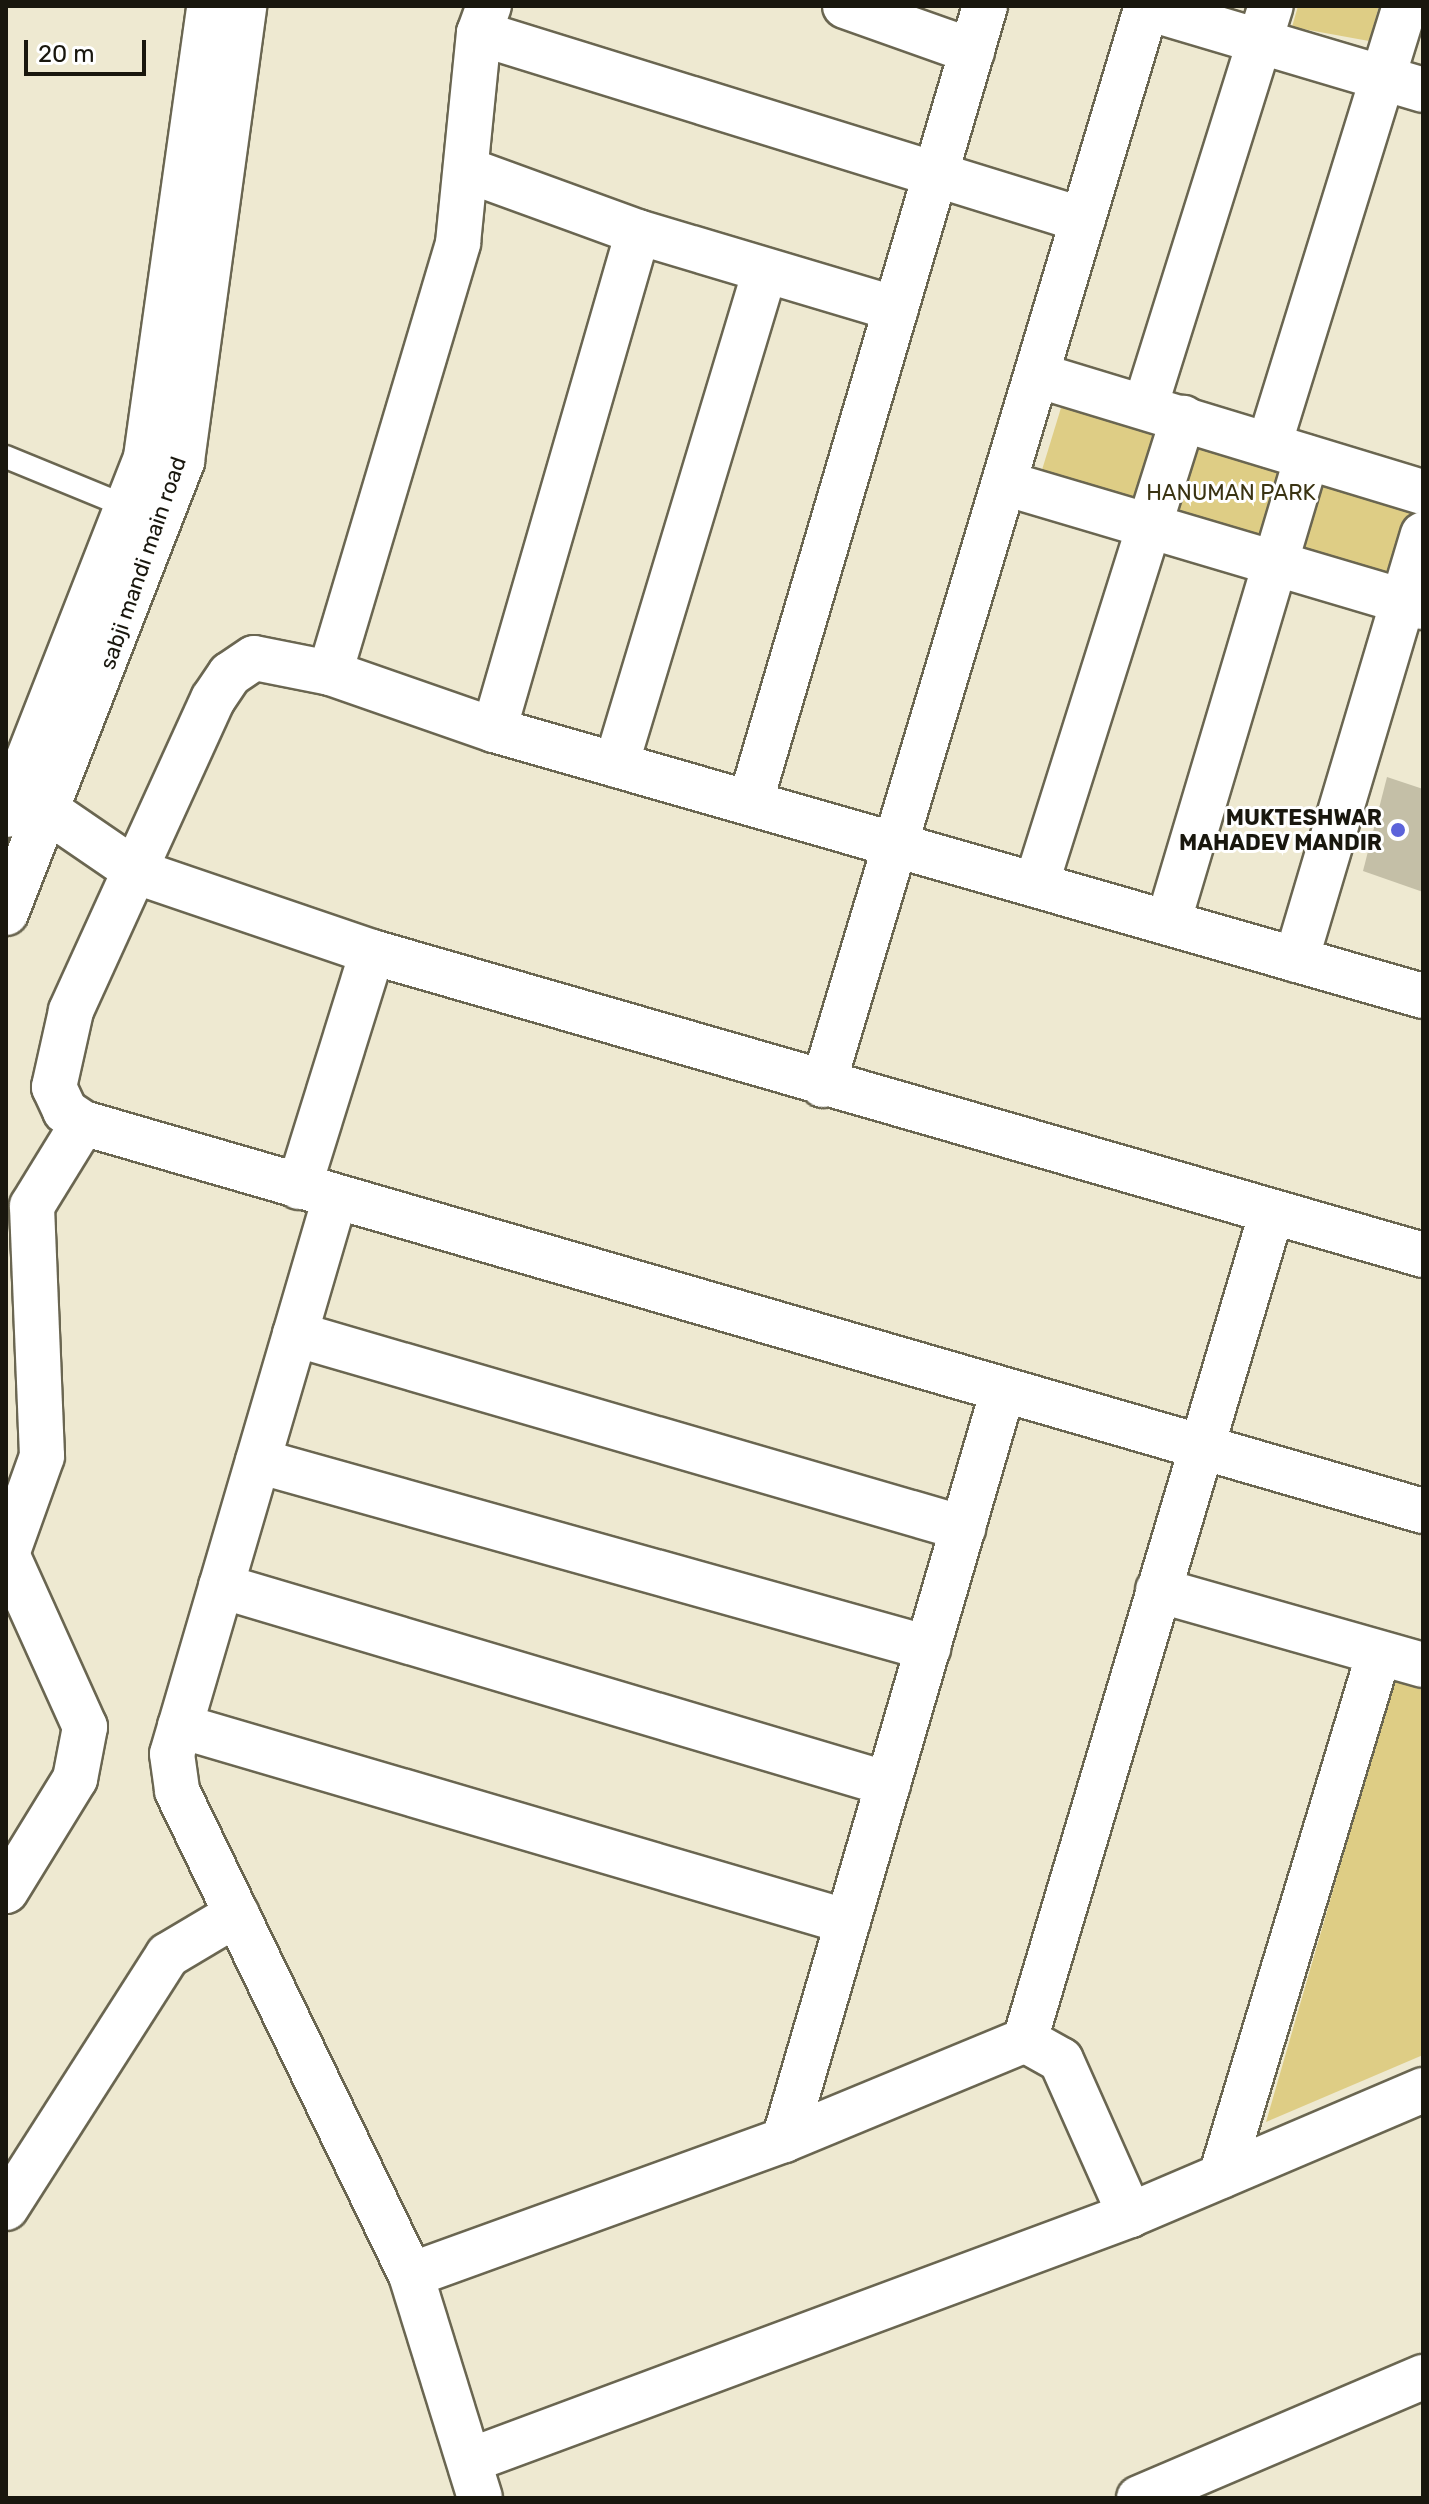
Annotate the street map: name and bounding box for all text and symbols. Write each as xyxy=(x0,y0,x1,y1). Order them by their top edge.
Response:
scale bar xyxy=(28,24,150,74)
text: 20 m xyxy=(38,40,95,68)
street label: sabji mandi main road xyxy=(94,453,192,673)
park label: HANUMAN PARK xyxy=(1146,480,1316,506)
place label: MUKTESHWAR MAHADEV MANDIR xyxy=(1178,804,1382,856)
marker: MUKTESHWAR MAHADEV MANDIR xyxy=(1389,821,1407,839)

